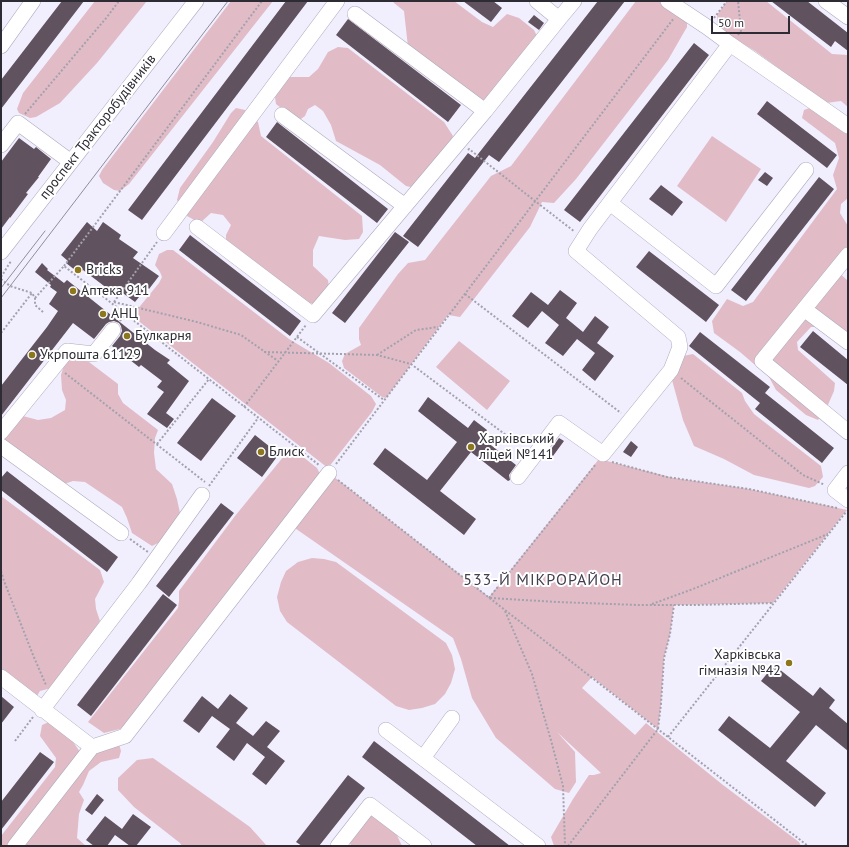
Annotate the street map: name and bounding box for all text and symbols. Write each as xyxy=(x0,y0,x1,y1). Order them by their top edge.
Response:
scale bar xyxy=(713,8,792,34)
text: 50 m xyxy=(718,15,744,30)
street label: проспект Тракторобудівників xyxy=(36,51,160,203)
place label: Bricks xyxy=(86,262,122,278)
marker: Bricks xyxy=(73,265,83,275)
place label: Аптека 911 xyxy=(81,283,149,299)
marker: Аптека 911 xyxy=(68,286,78,296)
place label: АНЦ xyxy=(111,306,138,322)
marker: АНЦ xyxy=(98,309,108,319)
place label: Булкарня xyxy=(135,328,191,344)
marker: Булкарня xyxy=(122,331,132,341)
place label: Укрпошта 61129 xyxy=(40,347,141,363)
marker: Укрпошта 61129 xyxy=(27,350,37,360)
place label: Харківський ліцей №141 xyxy=(479,431,554,464)
marker: Харківський ліцей №141 xyxy=(466,442,476,452)
place label: Блиск xyxy=(269,444,304,460)
marker: Блиск xyxy=(256,447,266,457)
district label: 533-Й МІКРОРАЙОН xyxy=(463,570,623,590)
place label: Харківська гімназія №42 xyxy=(699,647,781,680)
marker: Харківська гімназія №42 xyxy=(784,658,794,668)

